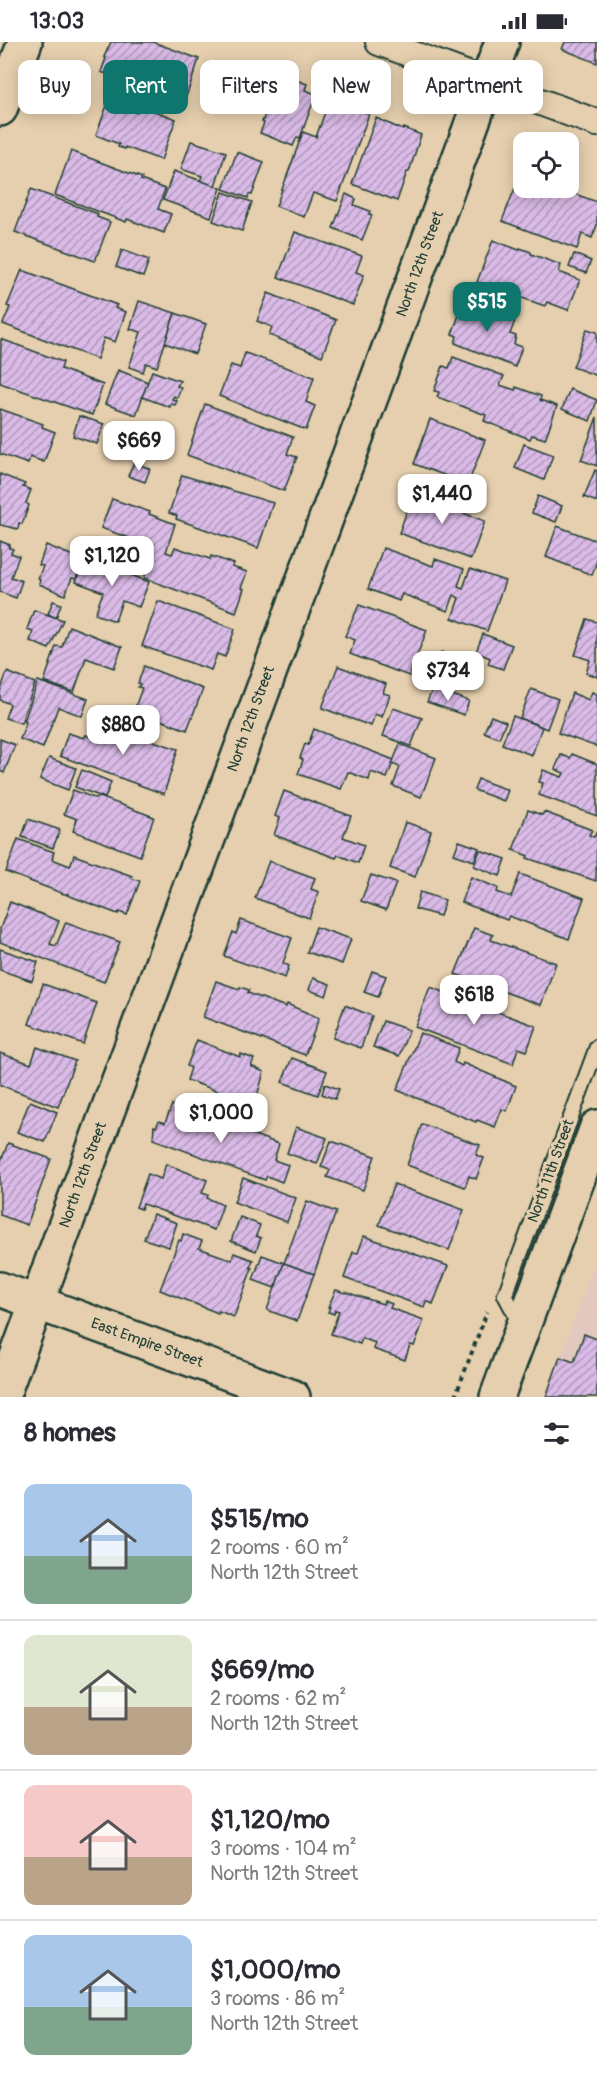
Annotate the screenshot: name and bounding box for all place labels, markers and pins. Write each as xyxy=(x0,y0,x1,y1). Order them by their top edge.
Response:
pin: $515 xyxy=(451,282,523,333)
pin: $669 xyxy=(103,421,175,472)
pin: $1,440 xyxy=(393,474,491,525)
pin: $1,120 xyxy=(63,536,161,587)
pin: $734 xyxy=(412,651,484,702)
pin: $880 xyxy=(87,705,159,756)
pin: $618 xyxy=(438,975,510,1026)
pin: $1,000 xyxy=(172,1093,270,1144)

